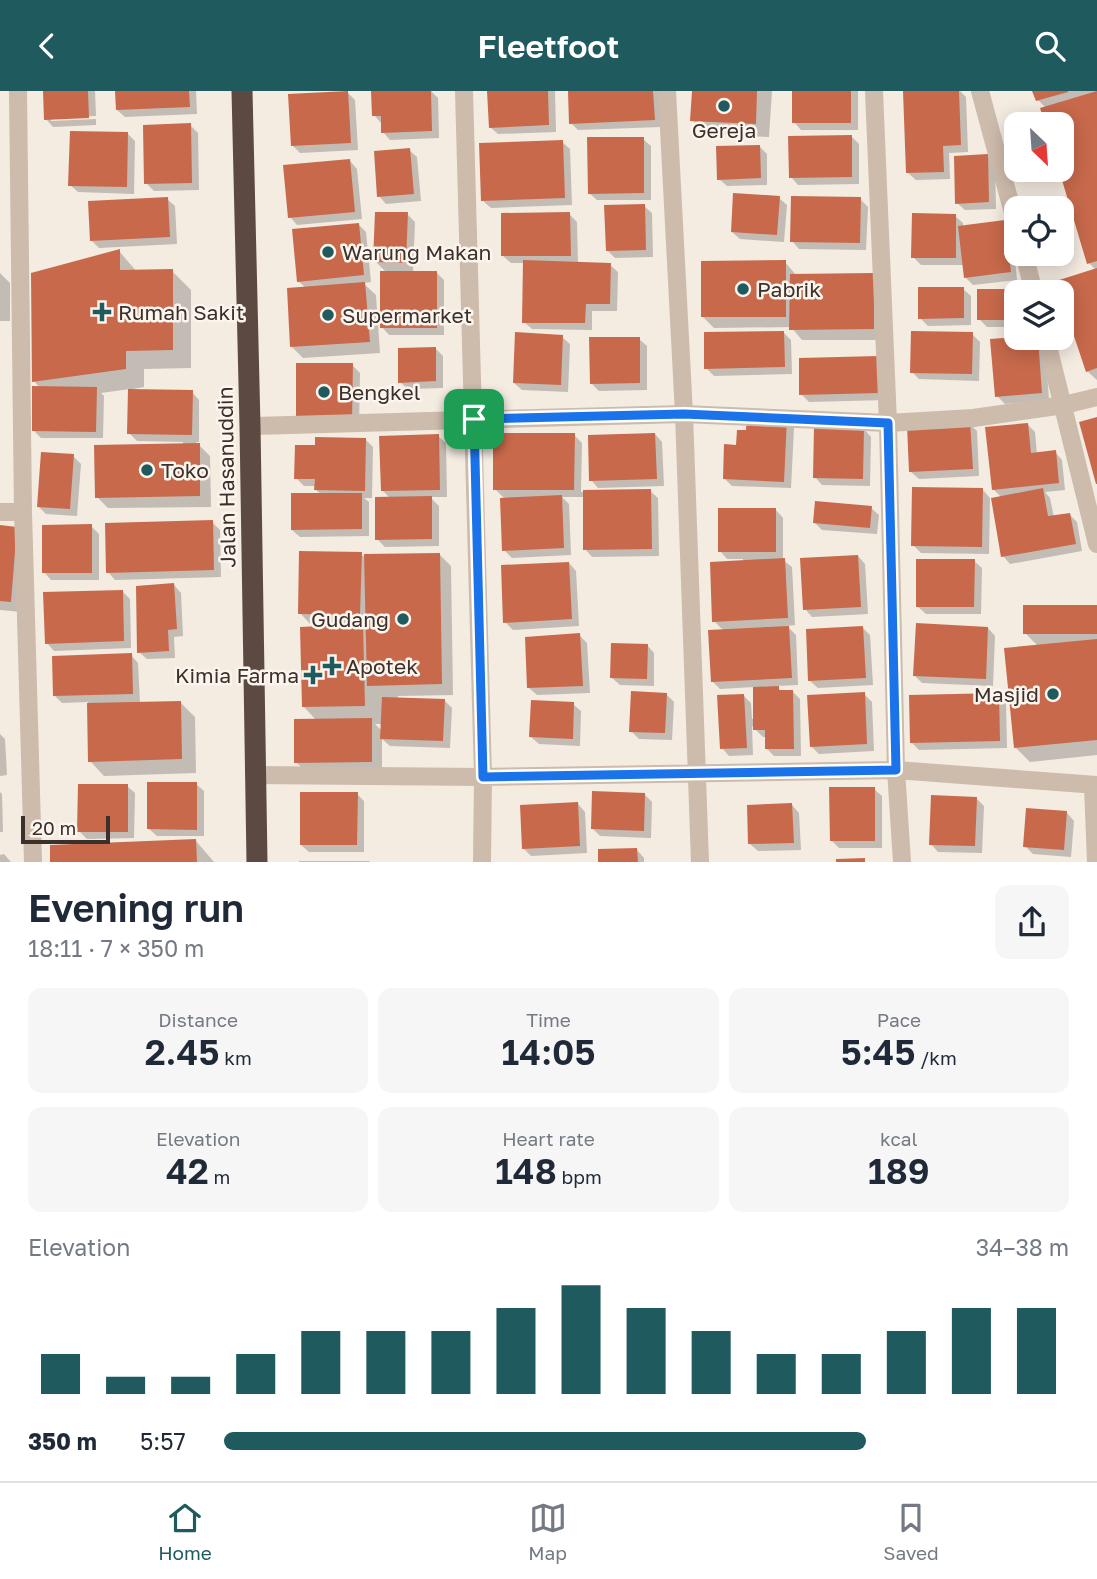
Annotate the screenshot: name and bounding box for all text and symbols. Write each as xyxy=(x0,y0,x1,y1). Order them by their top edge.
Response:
icon: back xyxy=(28,27,66,65)
text: Fleetfoot xyxy=(478,27,619,65)
icon: search xyxy=(1031,27,1069,65)
marker: Gereja xyxy=(716,98,732,114)
north arrow xyxy=(1004,112,1074,182)
map controls xyxy=(1004,112,1074,350)
place label: Gereja xyxy=(692,117,756,143)
button: locate xyxy=(1004,196,1074,266)
place label: Warung Makan xyxy=(342,239,492,265)
marker: Warung Makan xyxy=(320,244,336,260)
place label: Pabrik xyxy=(757,276,821,302)
button: layers xyxy=(1004,280,1074,350)
marker: Pabrik xyxy=(735,281,751,297)
place label: Rumah Sakit xyxy=(118,299,244,325)
marker: Rumah Sakit xyxy=(92,302,112,322)
place label: Supermarket xyxy=(342,302,472,328)
marker: Supermarket xyxy=(320,307,336,323)
place label: Bengkel xyxy=(338,379,420,405)
marker: Bengkel xyxy=(316,384,332,400)
street label: Jalan Hasanuddin xyxy=(211,386,241,568)
pin xyxy=(444,389,504,449)
icon: arrive xyxy=(455,400,493,438)
place label: Toko xyxy=(161,457,209,483)
marker: Toko xyxy=(139,462,155,478)
place label: Gudang xyxy=(311,606,389,632)
marker: Gudang xyxy=(395,611,411,627)
place label: Apotek xyxy=(346,653,418,679)
marker: Apotek xyxy=(324,658,340,674)
place label: Kimia Farma xyxy=(175,662,299,688)
marker: Kimia Farma xyxy=(305,667,321,683)
place label: Masjid xyxy=(974,681,1039,707)
marker: Masjid xyxy=(1045,686,1061,702)
scale bar xyxy=(21,813,110,844)
text: 20 m xyxy=(32,816,76,839)
text: Evening run xyxy=(28,885,244,930)
button: share xyxy=(995,885,1069,959)
text: 18:11 · 7 × 350 m xyxy=(28,934,204,962)
text: Distance xyxy=(158,1008,238,1031)
text: Time xyxy=(526,1008,571,1031)
text: Pace xyxy=(877,1008,921,1031)
text: 2.45 xyxy=(145,1031,219,1073)
text: 14:05 xyxy=(502,1031,595,1073)
text: 5:45 xyxy=(841,1031,916,1073)
text: km xyxy=(219,1046,252,1069)
text: /km xyxy=(916,1046,957,1069)
text: Elevation xyxy=(156,1127,240,1150)
text: Heart rate xyxy=(502,1127,595,1150)
text: kcal xyxy=(880,1127,918,1150)
text: 42 xyxy=(166,1150,209,1192)
text: 148 xyxy=(495,1150,557,1192)
text: 189 xyxy=(868,1150,930,1192)
text: m xyxy=(209,1165,230,1188)
text: bpm xyxy=(557,1165,602,1188)
text: Elevation xyxy=(28,1233,130,1261)
text: 34–38 m xyxy=(976,1233,1069,1261)
text: 350 m xyxy=(28,1427,97,1455)
text: 5:57 xyxy=(140,1427,186,1455)
tab: Home xyxy=(158,1499,212,1564)
tab: Map xyxy=(528,1499,567,1564)
tab: Saved xyxy=(883,1499,939,1564)

